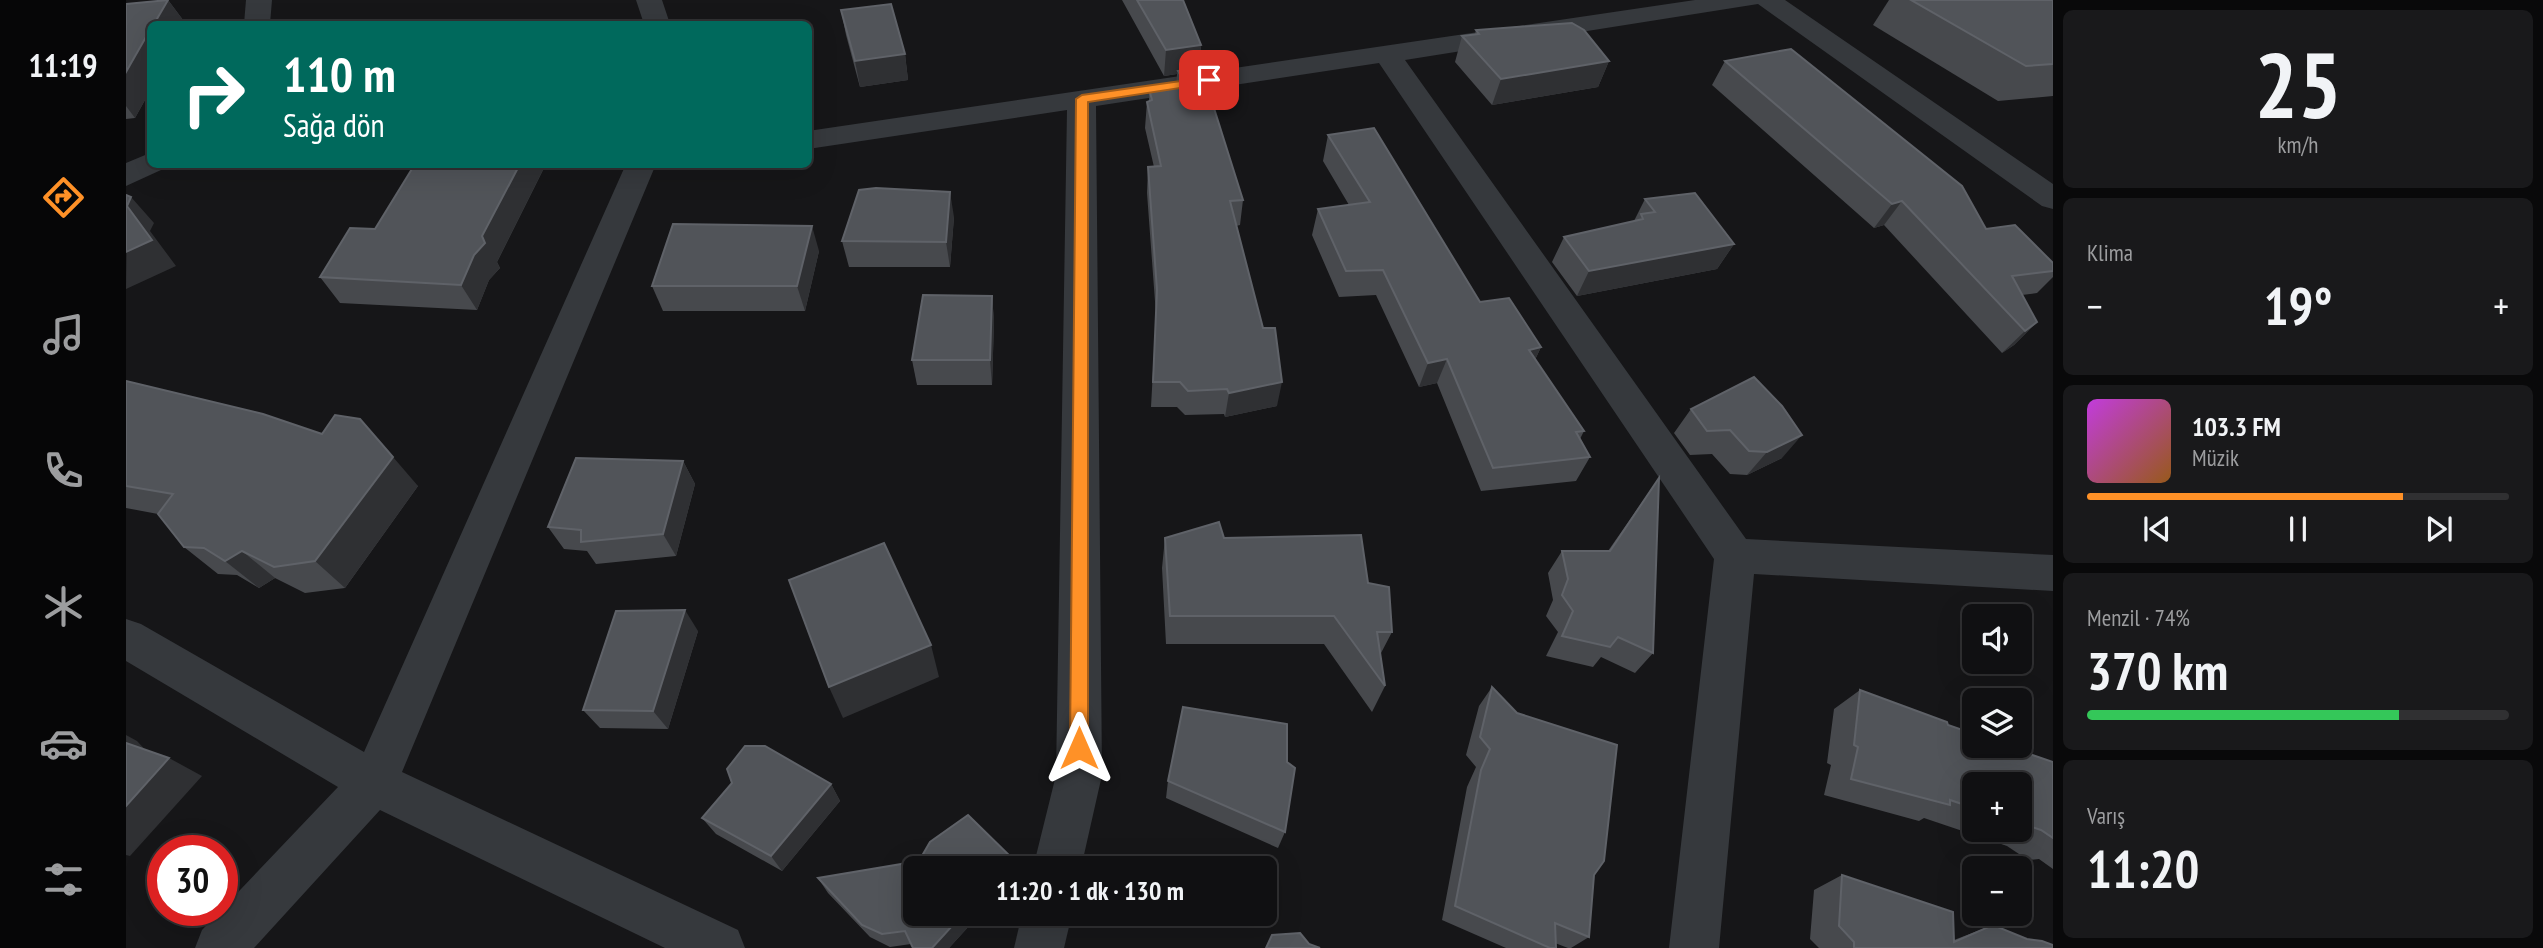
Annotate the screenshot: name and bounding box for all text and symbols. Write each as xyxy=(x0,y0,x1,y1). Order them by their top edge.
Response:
text: 25 xyxy=(2255,25,2342,143)
text: 110 m xyxy=(283,42,396,106)
text: 11:19 xyxy=(28,44,98,86)
icon: right xyxy=(168,49,259,140)
pin xyxy=(1179,50,1239,110)
icon: arrive xyxy=(1190,61,1228,99)
text: Sağa dön xyxy=(283,104,385,146)
text: km/h xyxy=(2278,130,2318,159)
icon: directions xyxy=(39,173,88,222)
text: Klima xyxy=(2087,238,2133,267)
text: 19° xyxy=(2264,272,2332,339)
text: − xyxy=(2087,281,2103,330)
text: + xyxy=(2493,281,2509,330)
icon: music xyxy=(39,310,88,359)
text: 103.3 FM xyxy=(2192,410,2281,443)
text: Müzik xyxy=(2192,443,2239,472)
icon: phone xyxy=(39,446,88,495)
icon: previous xyxy=(2138,510,2176,548)
icon: pause xyxy=(2279,510,2317,548)
icon: next xyxy=(2420,510,2458,548)
icon: climate xyxy=(39,582,88,631)
text: Menzil · 74% xyxy=(2087,603,2190,632)
map controls xyxy=(1962,604,2032,926)
button: sound xyxy=(1962,604,2032,674)
text: 370 km xyxy=(2087,637,2228,704)
button: layers xyxy=(1962,688,2032,758)
position arrow xyxy=(1042,711,1116,785)
icon: car xyxy=(39,719,88,768)
button: + xyxy=(1962,772,2032,842)
text: Varış xyxy=(2087,801,2125,830)
speed limit sign: 30 xyxy=(147,835,238,926)
text: 11:20 xyxy=(2087,835,2199,902)
icon: filters xyxy=(39,855,88,904)
button: − xyxy=(1962,856,2032,926)
text: 11:20 · 1 dk · 130 m xyxy=(996,874,1184,907)

